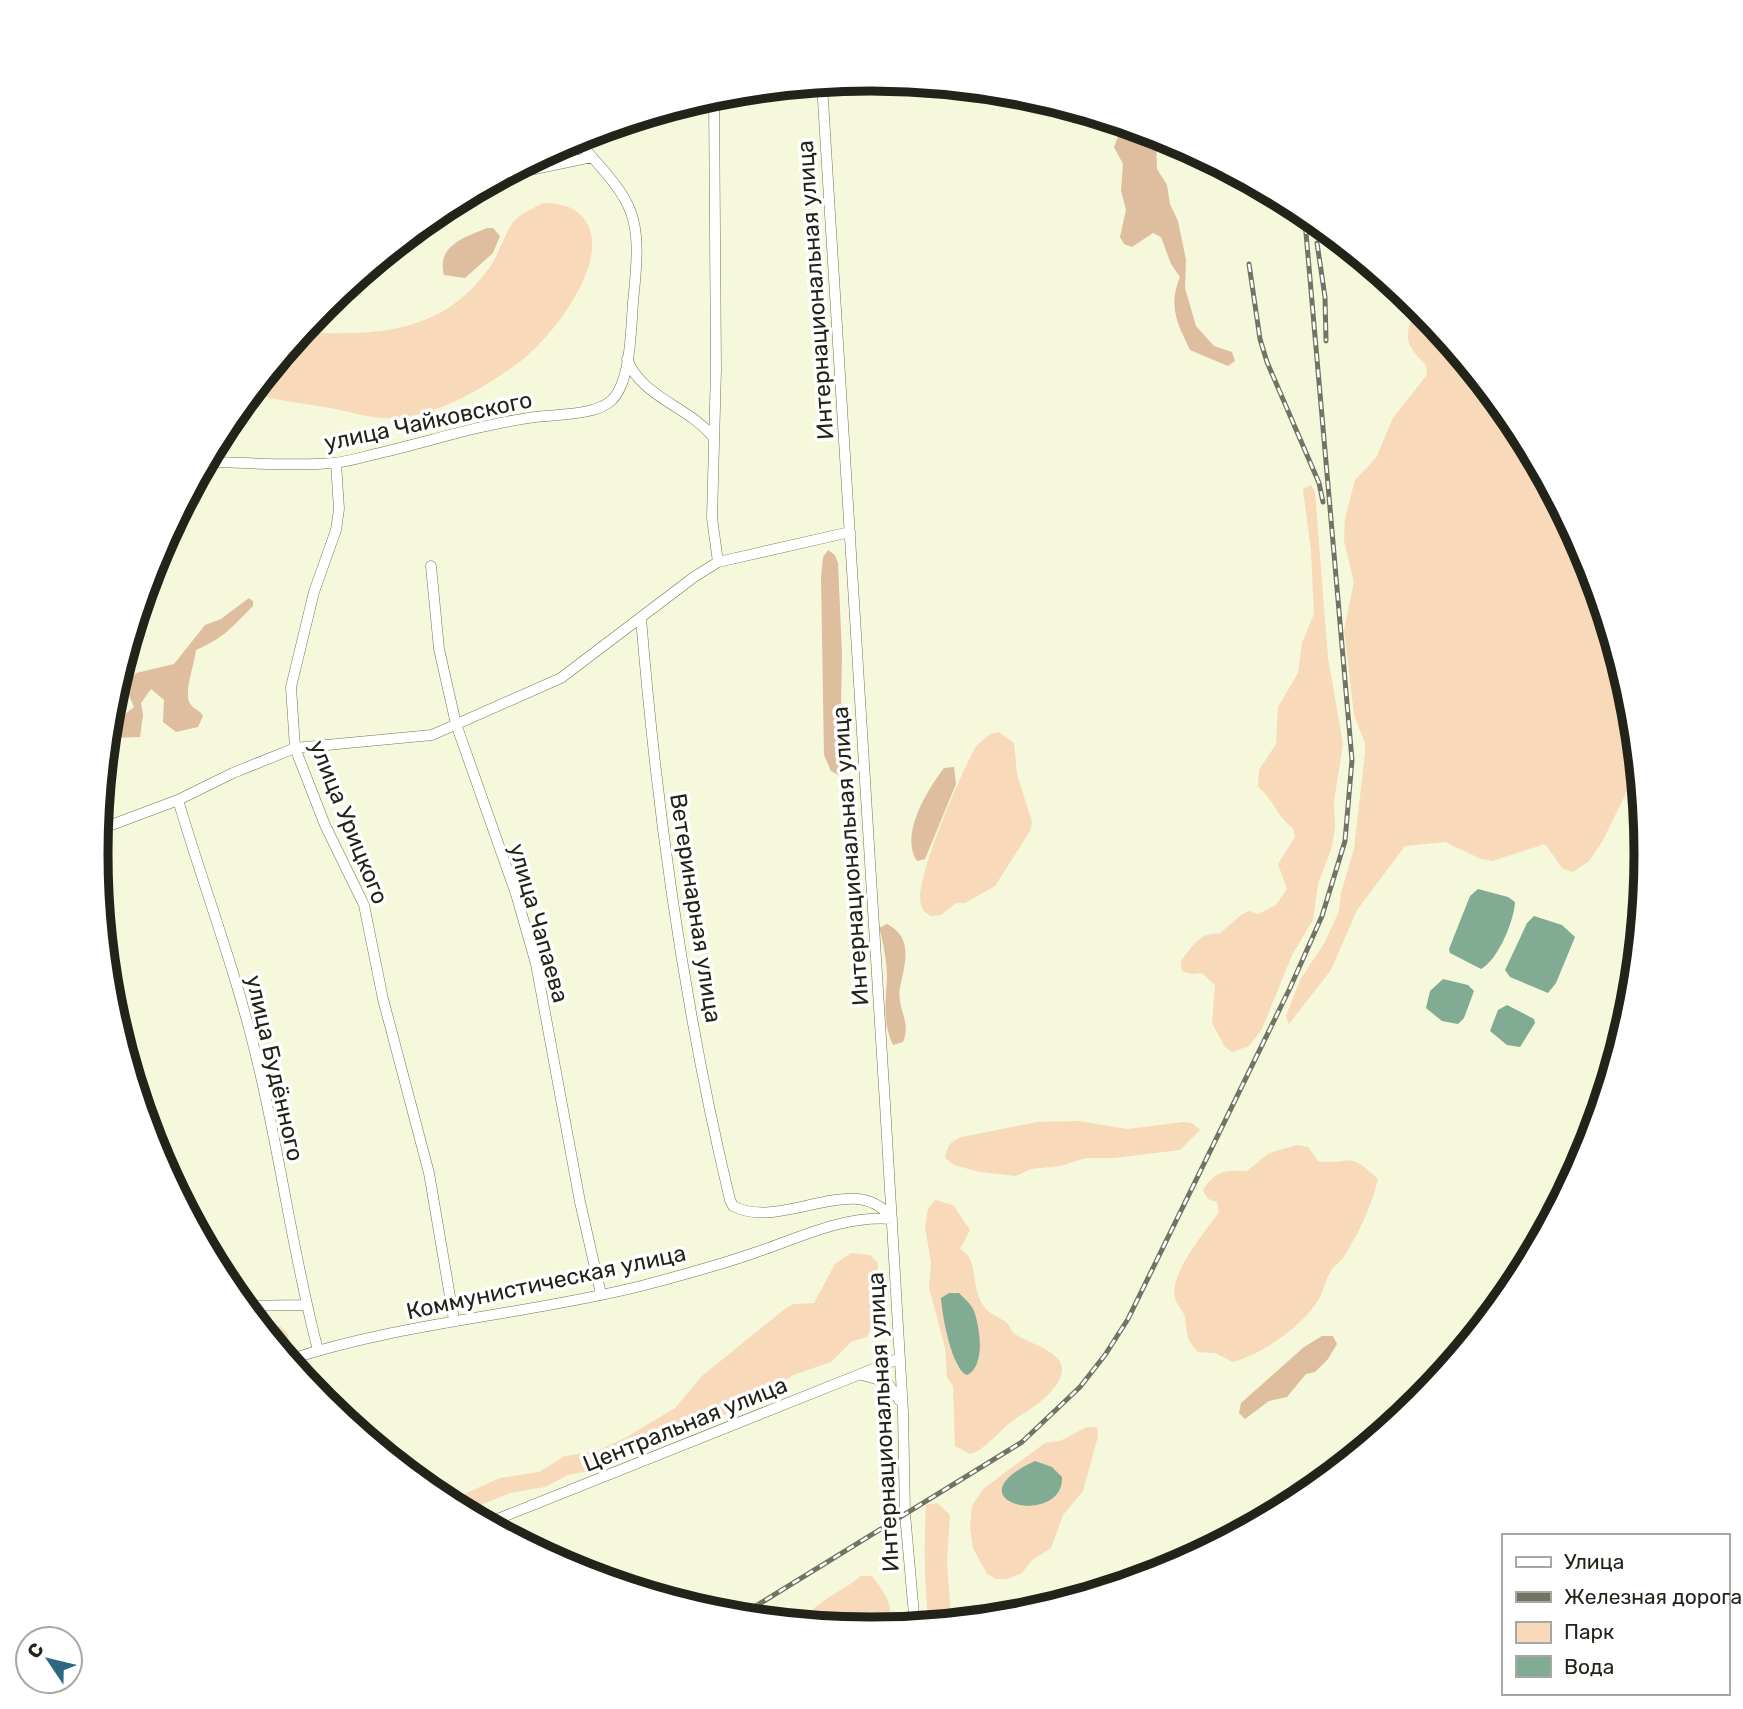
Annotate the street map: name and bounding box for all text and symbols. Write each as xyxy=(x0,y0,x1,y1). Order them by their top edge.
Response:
street label: Интернациональная улица xyxy=(791,139,839,441)
street label: улица Чайковского xyxy=(321,385,535,457)
street label: Интернациональная улица xyxy=(826,705,874,1007)
street label: улица Урицкого xyxy=(303,736,395,908)
street label: Ветеринарная улица xyxy=(664,791,728,1025)
street label: улица Чапаева xyxy=(503,840,575,1006)
street label: улица Будённого xyxy=(240,972,310,1164)
street label: Коммунистическая улица xyxy=(404,1239,688,1325)
street label: Интернациональная улица xyxy=(861,1271,905,1573)
street label: Центральная улица xyxy=(579,1370,791,1478)
legend xyxy=(1502,1534,1729,1695)
text: Улица xyxy=(1564,1549,1624,1574)
text: Железная дорога xyxy=(1564,1584,1742,1609)
text: Парк xyxy=(1564,1619,1614,1644)
north arrow xyxy=(14,1625,84,1695)
text: С xyxy=(22,1638,49,1663)
text: Вода xyxy=(1564,1654,1614,1679)

